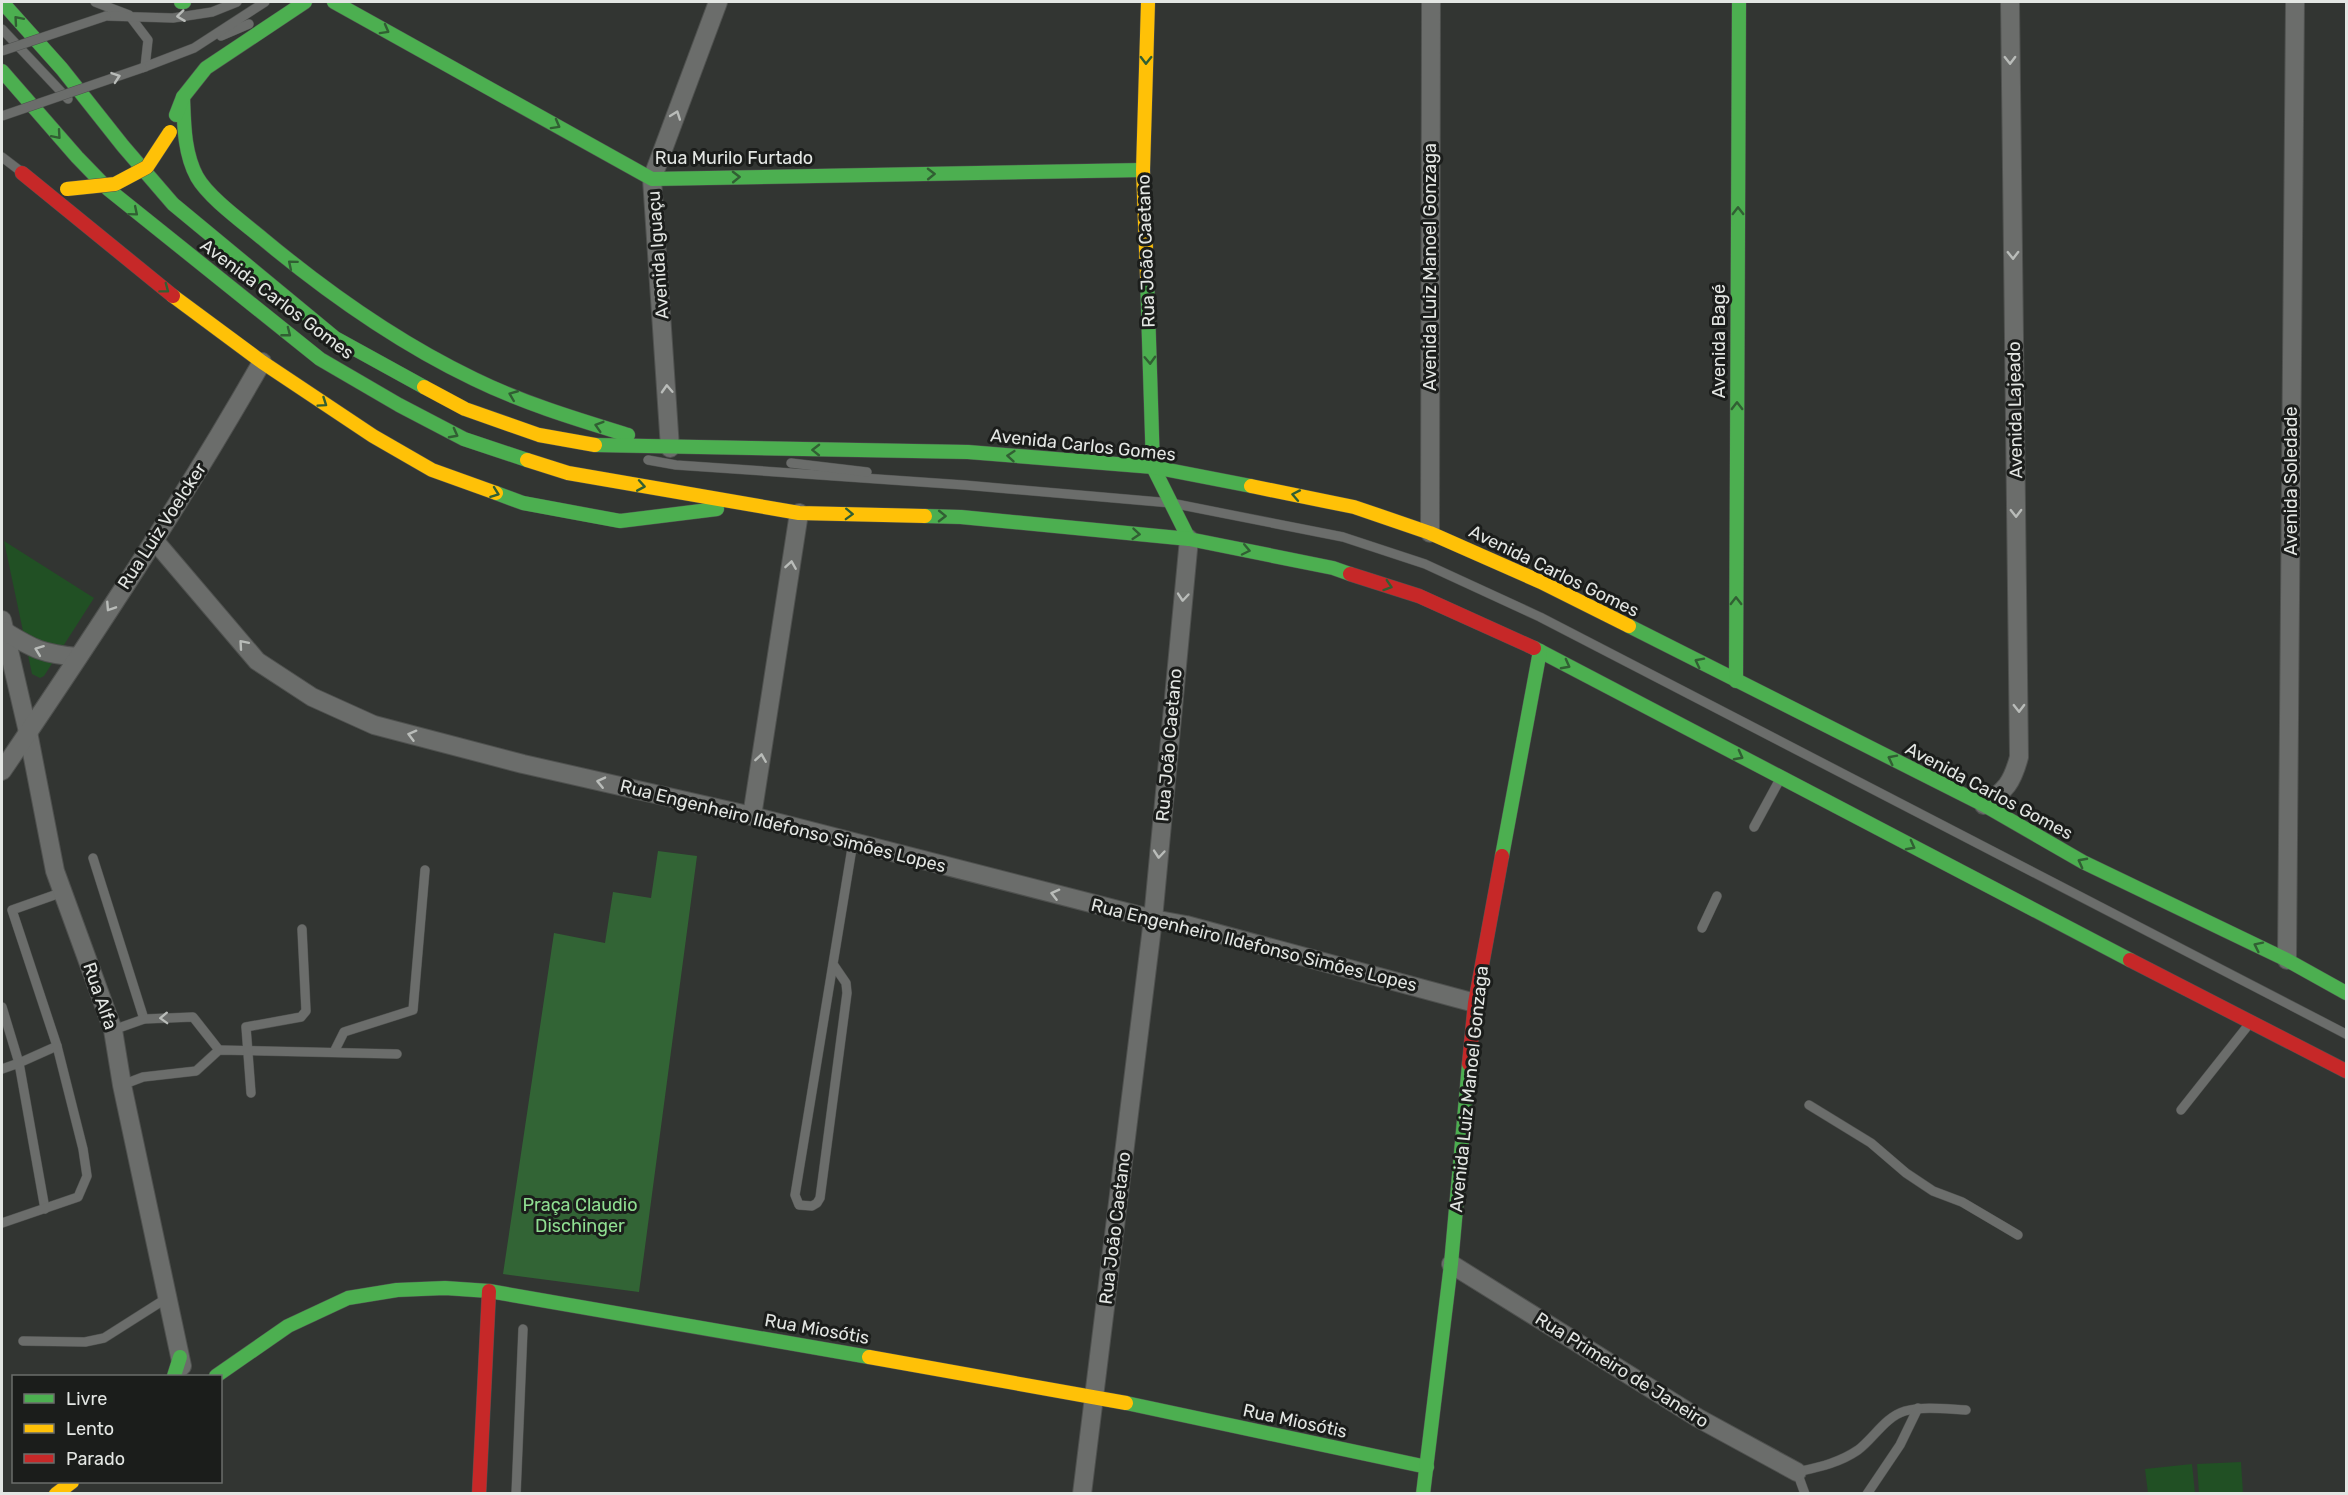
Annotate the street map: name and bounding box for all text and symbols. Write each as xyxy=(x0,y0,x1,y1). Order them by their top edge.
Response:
one-way arrow xyxy=(177,9,186,22)
one-way arrow xyxy=(14,16,25,27)
one-way arrow xyxy=(379,23,389,34)
one-way arrow xyxy=(1140,55,1152,64)
one-way arrow xyxy=(2004,55,2017,64)
one-way arrow xyxy=(110,72,121,84)
one-way arrow xyxy=(669,110,682,121)
one-way arrow xyxy=(549,118,560,129)
one-way arrow xyxy=(50,128,61,139)
street label: Avenida Luiz Manoel Gonzaga xyxy=(1419,143,1441,391)
street label: Rua Murilo Furtado xyxy=(655,147,813,169)
one-way arrow xyxy=(927,168,936,180)
one-way arrow xyxy=(732,171,741,184)
street label: Rua João Caetano xyxy=(1132,174,1160,328)
street label: Avenida Iguaçu xyxy=(643,190,673,320)
one-way arrow xyxy=(128,205,139,216)
one-way arrow xyxy=(1732,207,1744,216)
street label: Avenida Carlos Gomes xyxy=(196,234,358,364)
one-way arrow xyxy=(2007,250,2019,259)
one-way arrow xyxy=(288,260,299,271)
one-way arrow xyxy=(158,282,169,293)
street label: Avenida Bagé xyxy=(1708,284,1730,398)
one-way arrow xyxy=(281,325,292,336)
street label: Avenida Lajeado xyxy=(2003,341,2027,479)
one-way arrow xyxy=(1143,355,1156,364)
one-way arrow xyxy=(661,385,674,394)
one-way arrow xyxy=(508,390,519,402)
one-way arrow xyxy=(316,396,327,407)
one-way arrow xyxy=(1731,402,1743,411)
street label: Avenida Soledade xyxy=(2280,407,2302,555)
one-way arrow xyxy=(594,421,605,433)
street label: Avenida Carlos Gomes xyxy=(989,424,1177,466)
one-way arrow xyxy=(448,426,459,438)
one-way arrow xyxy=(812,444,821,456)
one-way arrow xyxy=(1007,450,1016,463)
street label: Rua Luiz Voelcker xyxy=(113,458,211,593)
one-way arrow xyxy=(636,479,646,492)
one-way arrow xyxy=(489,485,500,498)
one-way arrow xyxy=(1291,489,1301,502)
one-way arrow xyxy=(845,508,854,520)
one-way arrow xyxy=(2010,508,2022,517)
one-way arrow xyxy=(937,510,946,523)
street label: Avenida Carlos Gomes xyxy=(1465,520,1643,622)
one-way arrow xyxy=(1131,527,1141,540)
one-way arrow xyxy=(1241,543,1251,556)
one-way arrow xyxy=(784,561,796,570)
one-way arrow xyxy=(1382,579,1393,591)
one-way arrow xyxy=(1177,592,1190,601)
one-way arrow xyxy=(1730,597,1742,606)
one-way arrow xyxy=(106,601,118,611)
one-way arrow xyxy=(239,640,250,651)
one-way arrow xyxy=(34,645,45,657)
one-way arrow xyxy=(1560,658,1570,669)
one-way arrow xyxy=(1695,658,1706,669)
street label: Rua João Caetano xyxy=(1151,668,1187,822)
one-way arrow xyxy=(2013,703,2025,712)
one-way arrow xyxy=(407,729,417,742)
street label: Avenida Carlos Gomes xyxy=(1902,738,2076,844)
one-way arrow xyxy=(1732,748,1743,760)
one-way arrow xyxy=(754,753,766,763)
one-way arrow xyxy=(1888,755,1899,766)
street label: Rua Engenheiro Ildefonso Simões Lopes xyxy=(618,775,948,877)
one-way arrow xyxy=(596,776,606,789)
one-way arrow xyxy=(1905,839,1916,850)
one-way arrow xyxy=(1153,849,1166,858)
one-way arrow xyxy=(2077,857,2088,869)
one-way arrow xyxy=(1051,888,1061,901)
street label: Rua Engenheiro Ildefonso Simões Lopes xyxy=(1089,894,1419,996)
one-way arrow xyxy=(2253,941,2264,953)
street label: Rua Alfa xyxy=(78,959,122,1033)
street label: Avenida Luiz Manoel Gonzaga xyxy=(1445,965,1493,1213)
one-way arrow xyxy=(160,1011,169,1024)
street label: Rua João Caetano xyxy=(1095,1150,1135,1306)
park label: Praça Claudio Dischinger xyxy=(523,1194,638,1237)
street label: Rua Primeiro de Janeiro xyxy=(1531,1308,1713,1432)
street label: Rua Miosótis xyxy=(763,1309,871,1349)
legend xyxy=(12,1375,222,1483)
text: Livre xyxy=(66,1388,107,1410)
street label: Rua Miosótis xyxy=(1241,1399,1349,1443)
text: Lento xyxy=(66,1418,114,1440)
text: Parado xyxy=(66,1448,125,1470)

